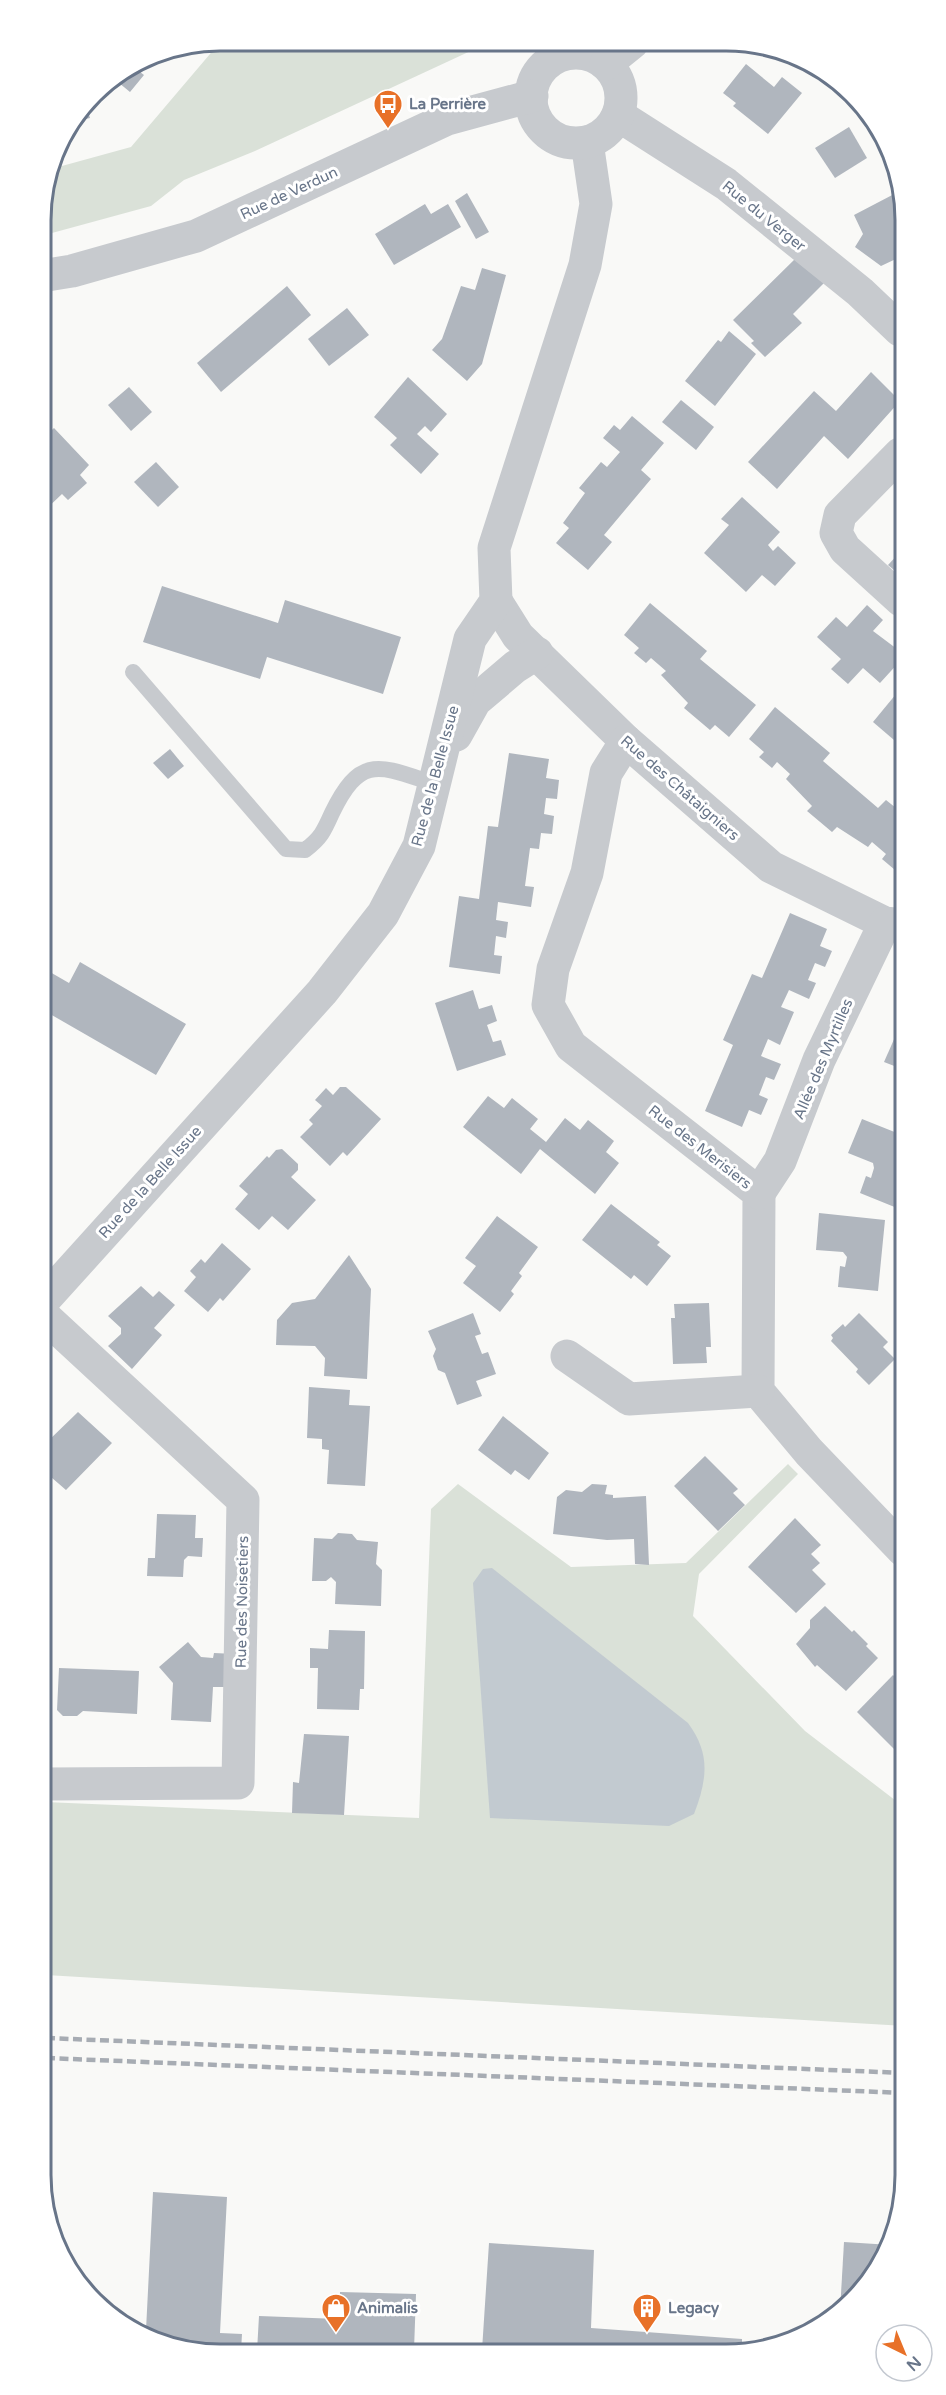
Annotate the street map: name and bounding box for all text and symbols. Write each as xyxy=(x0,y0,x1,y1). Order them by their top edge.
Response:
bus stop icon: La Perrière xyxy=(372,88,404,130)
place label: La Perrière xyxy=(409,95,487,113)
street label: Rue de Verdun xyxy=(237,163,341,223)
street label: Rue du Verger xyxy=(719,177,809,255)
street label: Rue de la Belle Issue xyxy=(408,704,462,848)
street label: Rue des Châtaigniers xyxy=(617,732,743,844)
street label: Allée des Myrtilles xyxy=(789,996,857,1122)
street label: Rue des Merisiers xyxy=(645,1101,755,1193)
street label: Rue de la Belle Issue xyxy=(95,1122,205,1242)
street label: Rue des Noisetiers xyxy=(232,1536,252,1668)
shop icon: Animalis xyxy=(320,2292,352,2334)
building icon: Legacy xyxy=(631,2292,663,2334)
place label: Animalis xyxy=(357,2299,418,2317)
place label: Legacy xyxy=(668,2299,719,2318)
north arrow xyxy=(874,2323,934,2383)
text: N xyxy=(902,2352,925,2375)

